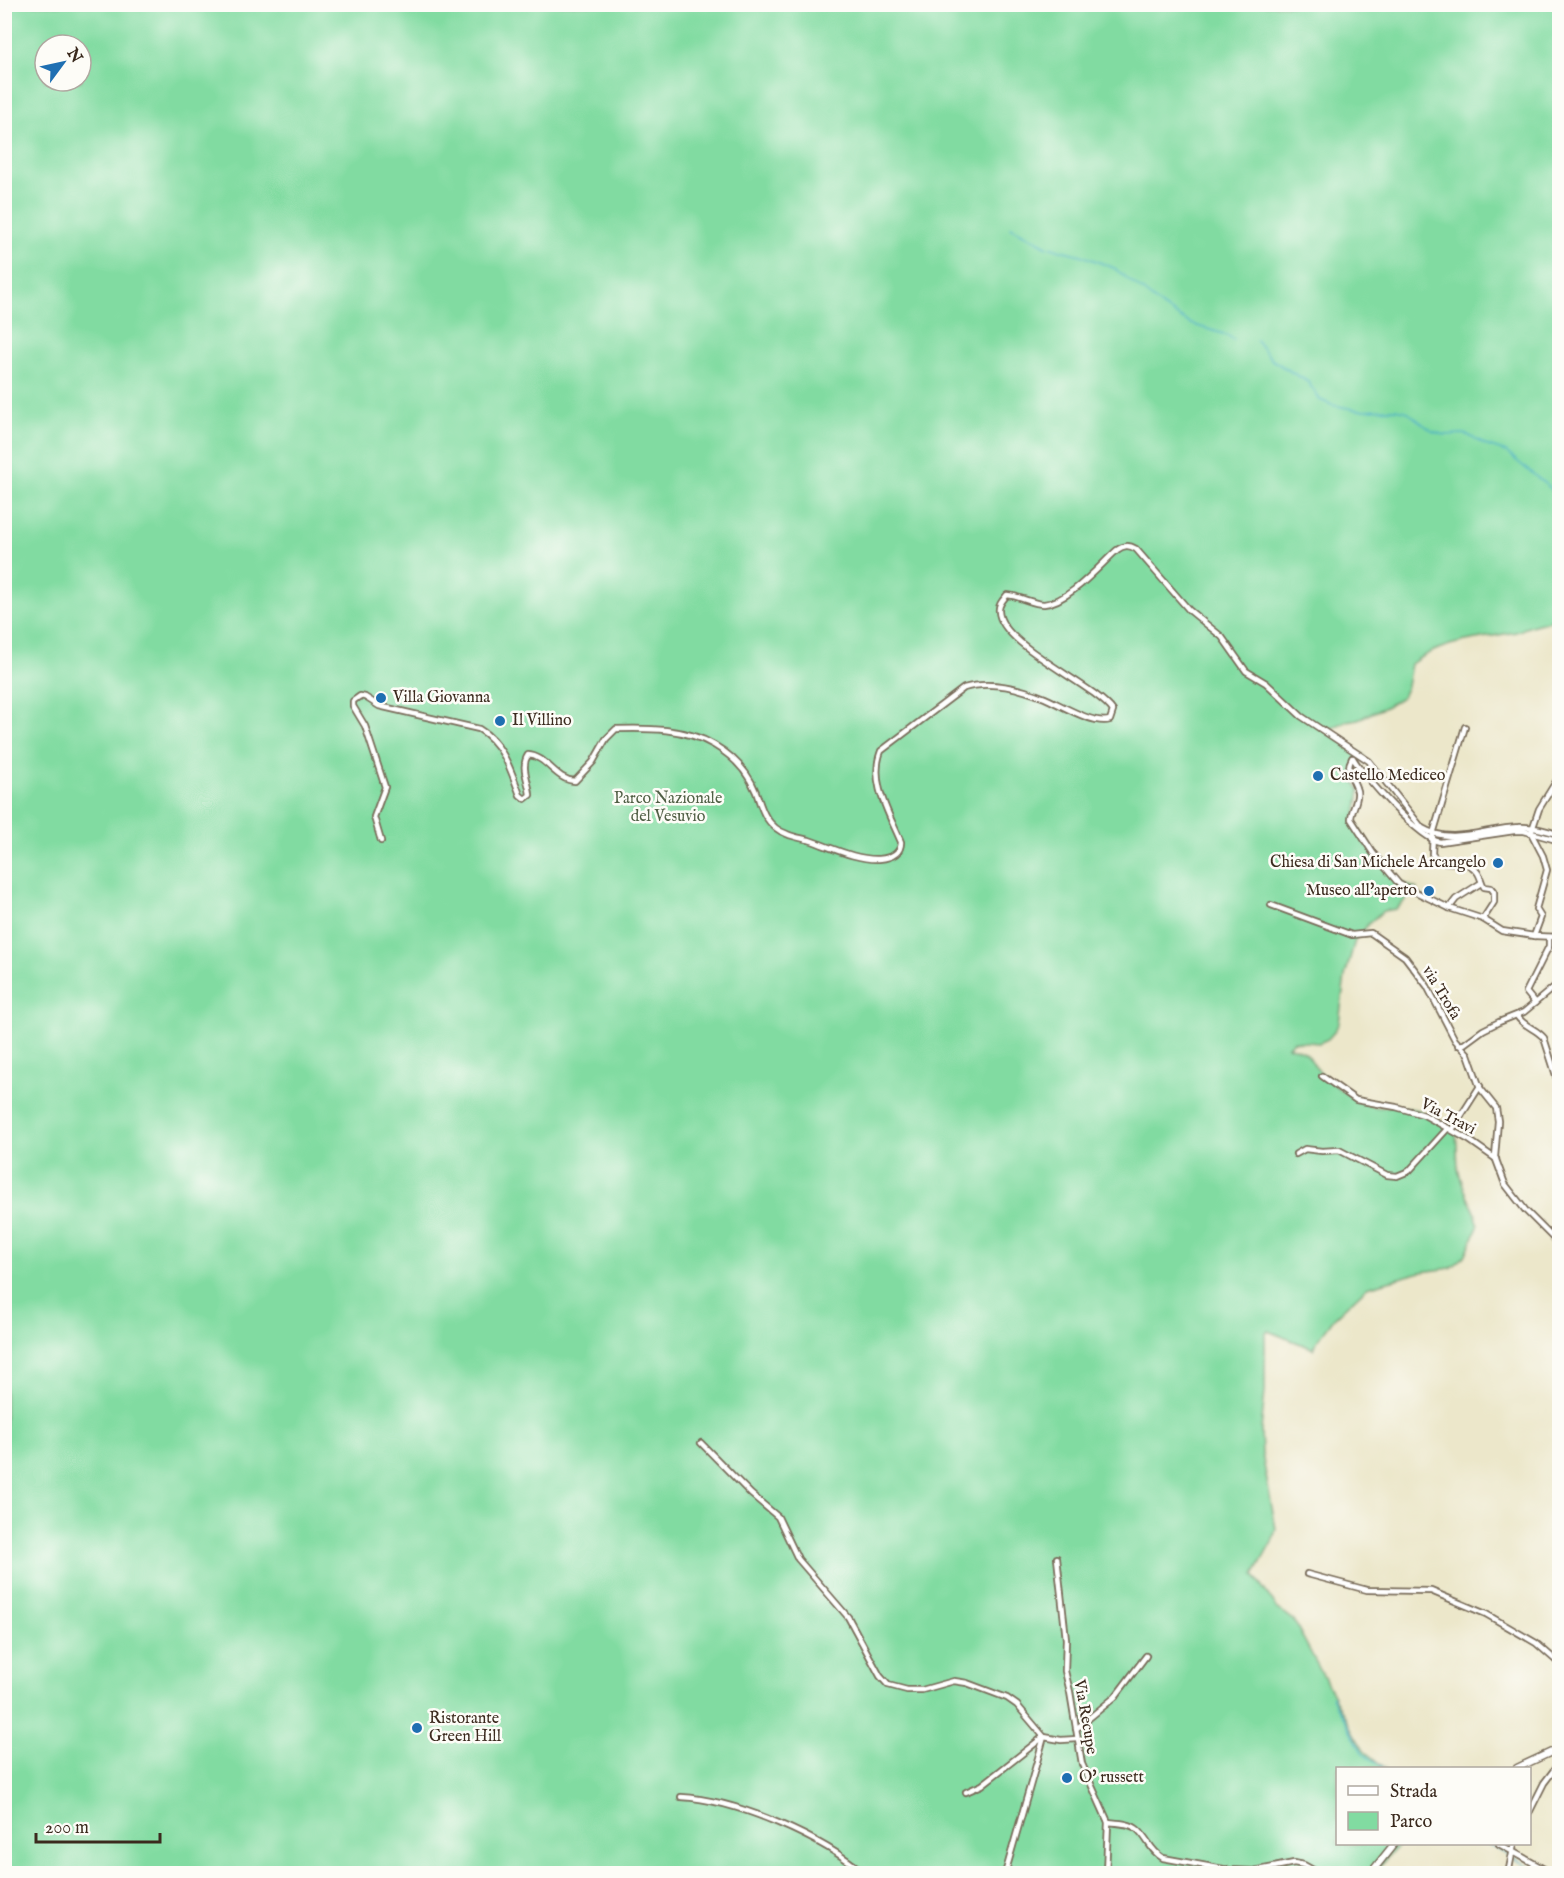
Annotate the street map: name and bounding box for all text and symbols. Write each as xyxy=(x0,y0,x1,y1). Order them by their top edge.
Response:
north arrow xyxy=(33,33,93,93)
text: N xyxy=(61,44,86,67)
place label: Villa Giovanna xyxy=(392,688,490,708)
marker: Villa Giovanna xyxy=(374,691,388,705)
place label: Il Villino xyxy=(512,711,572,731)
marker: Il Villino xyxy=(493,714,507,728)
place label: Castello Mediceo xyxy=(1330,766,1446,786)
marker: Castello Mediceo xyxy=(1311,769,1325,783)
park label: Parco Nazionale del Vesuvio xyxy=(614,789,722,827)
place label: Chiesa di San Michele Arcangelo xyxy=(1270,853,1486,873)
marker: Chiesa di San Michele Arcangelo xyxy=(1491,856,1505,870)
place label: Museo all'aperto xyxy=(1306,881,1417,901)
marker: Museo all'aperto xyxy=(1422,884,1436,898)
street label: via Trofa xyxy=(1417,962,1465,1024)
street label: Via Travi xyxy=(1416,1094,1479,1140)
street label: Via Recupe xyxy=(1068,1677,1101,1756)
place label: Ristorante Green Hill xyxy=(429,1709,502,1747)
marker: Ristorante Green Hill xyxy=(410,1721,424,1735)
legend xyxy=(1336,1767,1531,1845)
place label: O' russett xyxy=(1079,1768,1144,1788)
marker: O' russett xyxy=(1060,1771,1074,1785)
text: Strada xyxy=(1390,1781,1437,1804)
scale bar xyxy=(36,1806,160,1844)
text: Parco xyxy=(1390,1811,1432,1834)
text: 200 m xyxy=(45,1817,89,1840)

